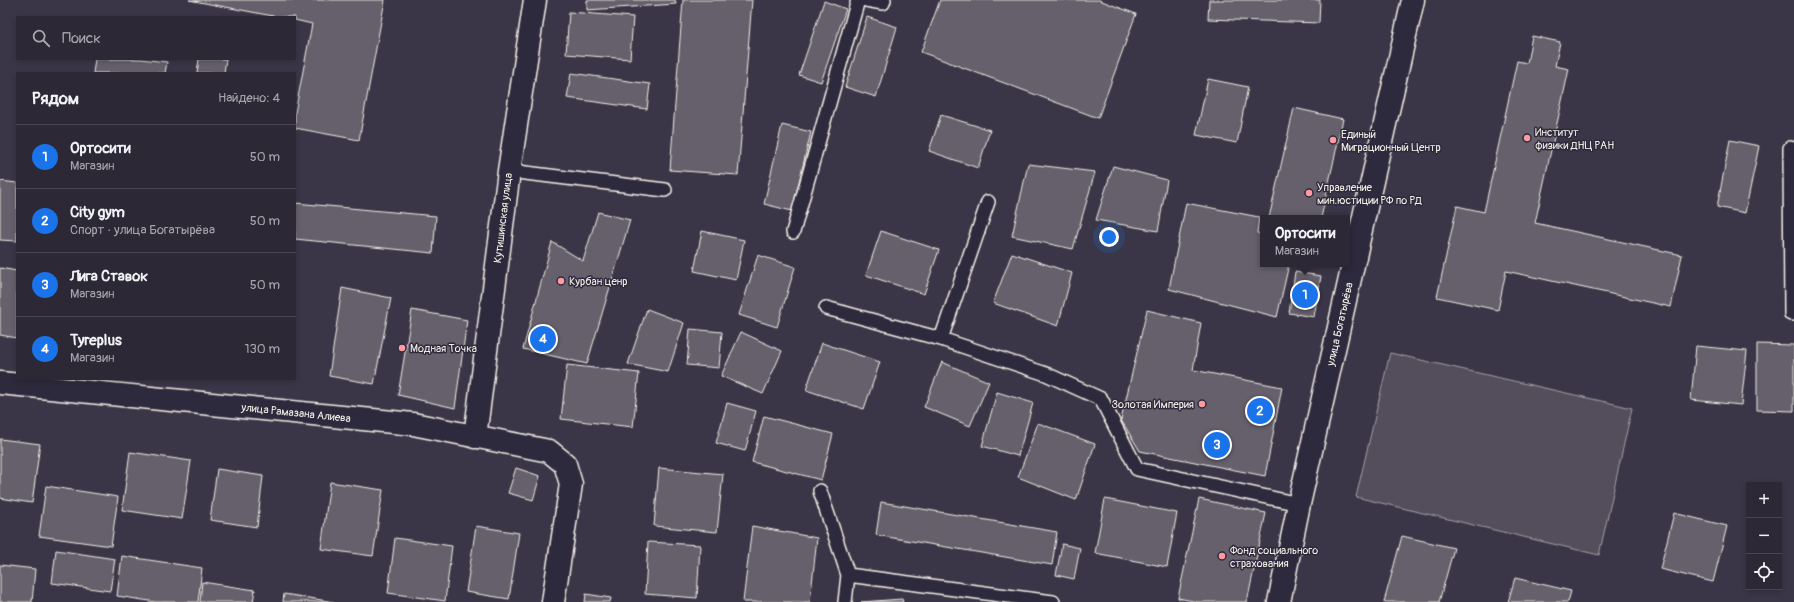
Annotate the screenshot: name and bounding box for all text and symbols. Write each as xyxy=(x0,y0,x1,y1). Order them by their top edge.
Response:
search box xyxy=(16,16,296,60)
icon: search xyxy=(30,27,52,49)
text: Поиск xyxy=(62,29,101,48)
text: Рядом xyxy=(32,88,79,109)
text: Найдено: 4 xyxy=(218,90,280,106)
place label: Институт физики ДНЦ РАН xyxy=(1535,126,1614,152)
place label: Единый Миграционный Центр xyxy=(1341,128,1441,154)
marker: Институт физики ДНЦ РАН xyxy=(1522,133,1532,143)
marker: Единый Миграционный Центр xyxy=(1328,135,1338,145)
text: Ортосити xyxy=(70,139,131,158)
text: 1 xyxy=(42,149,48,165)
text: 50 m xyxy=(250,149,280,165)
text: Магазин xyxy=(70,158,114,174)
street label: Кутишинская улица xyxy=(491,172,515,264)
place label: Управление мин.юстиции РФ по РД xyxy=(1317,181,1422,207)
marker: Управление мин.юстиции РФ по РД xyxy=(1304,188,1314,198)
text: City gym xyxy=(70,203,125,222)
text: 2 xyxy=(41,213,49,229)
text: 50 m xyxy=(250,213,280,229)
popup xyxy=(1260,215,1350,267)
text: Спорт · улица Богатырёва xyxy=(70,222,215,238)
text: Ортосити xyxy=(1275,224,1335,243)
your location xyxy=(1099,227,1119,247)
text: Магазин xyxy=(1275,243,1319,259)
text: Лига Ставок xyxy=(70,267,148,286)
place label: Курбан ценр xyxy=(569,275,628,288)
marker: Курбан ценр xyxy=(556,276,566,286)
text: 3 xyxy=(41,277,49,293)
text: 50 m xyxy=(250,277,280,293)
pin: 1 xyxy=(1292,280,1318,310)
street label: улица Богатырёва xyxy=(1324,281,1356,368)
text: Магазин xyxy=(70,286,114,302)
pin: 4 xyxy=(530,324,556,354)
text: Tyreplus xyxy=(70,331,122,350)
text: 4 xyxy=(41,341,49,357)
text: 130 m xyxy=(244,341,280,357)
place label: Модная Точка xyxy=(410,342,477,355)
marker: Модная Точка xyxy=(397,343,407,353)
text: Магазин xyxy=(70,350,114,366)
pin: 2 xyxy=(1247,396,1273,426)
place label: Золотая Империя xyxy=(1111,398,1194,411)
marker: Золотая Империя xyxy=(1197,399,1207,409)
street label: улица Рамазана Алиева xyxy=(240,401,351,425)
pin: 3 xyxy=(1204,430,1230,460)
map controls xyxy=(1746,482,1782,590)
button: + xyxy=(1746,482,1782,518)
button: − xyxy=(1746,518,1782,554)
place label: Фонд социального страхования xyxy=(1230,544,1318,570)
marker: Фонд социального страхования xyxy=(1217,551,1227,561)
button: locate xyxy=(1746,554,1782,590)

